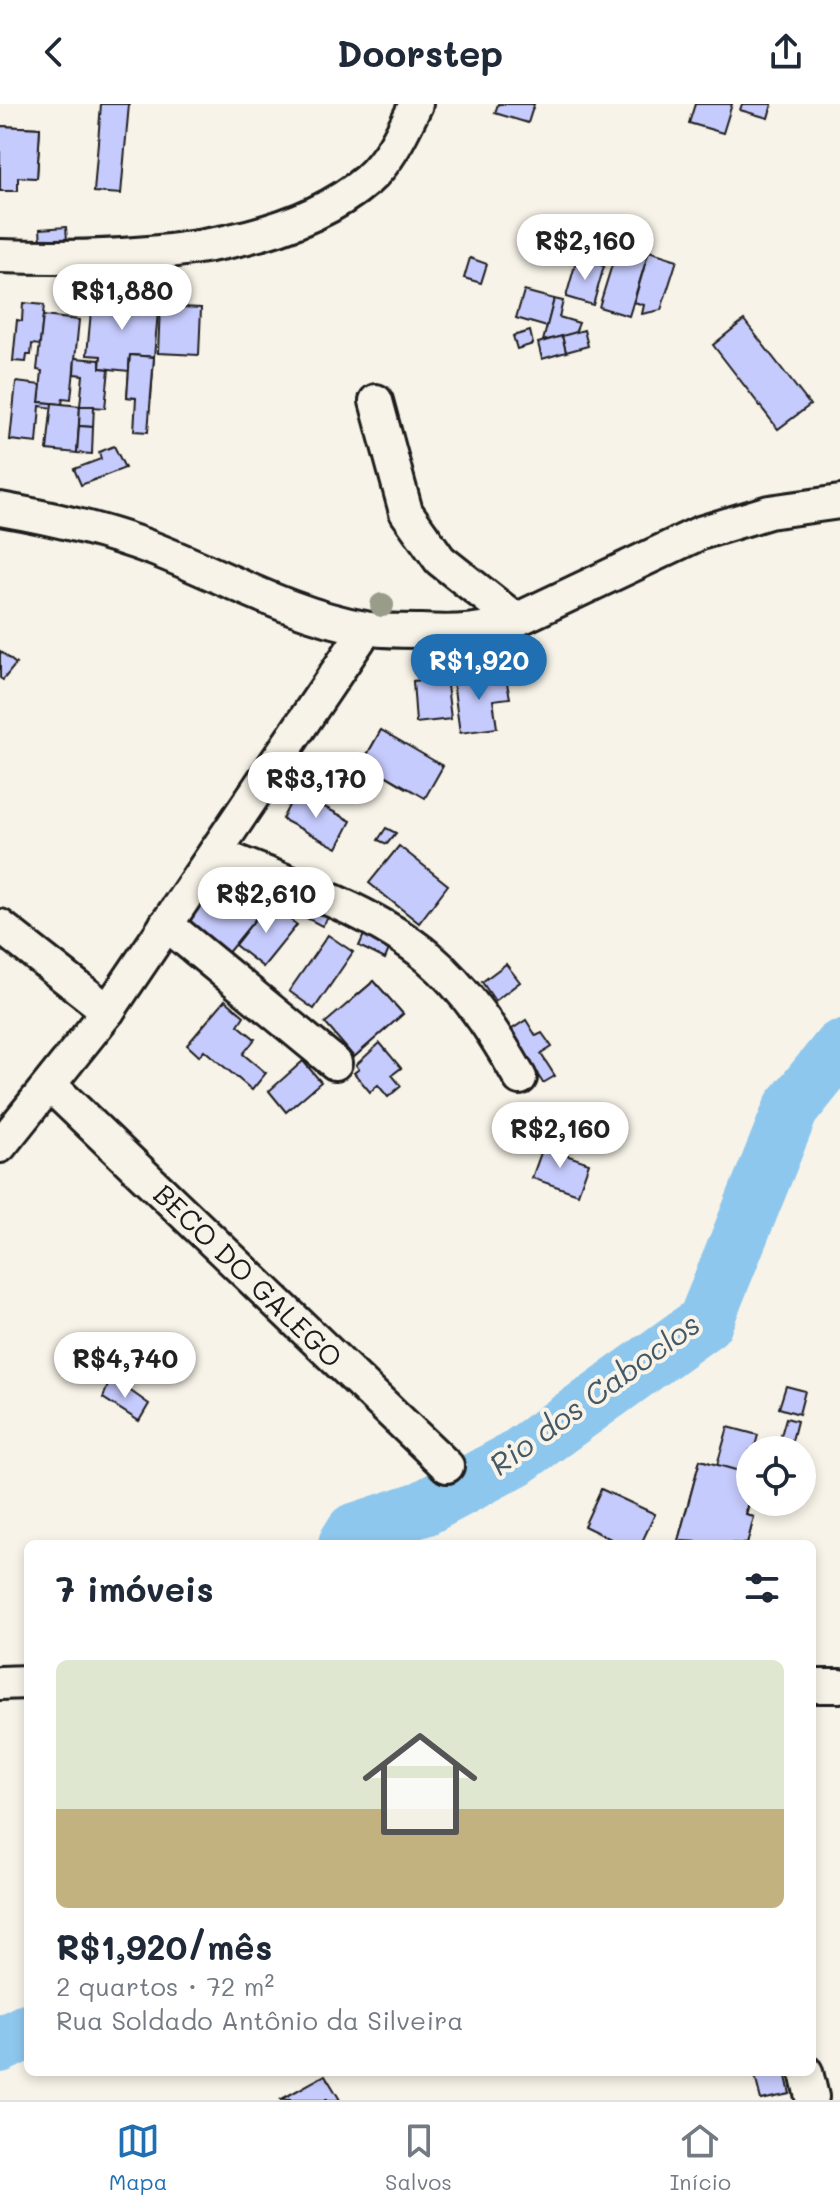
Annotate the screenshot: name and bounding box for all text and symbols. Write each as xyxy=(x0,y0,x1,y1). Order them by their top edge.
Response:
text: Doorstep xyxy=(337,29,503,76)
icon: back xyxy=(32,30,76,74)
icon: share xyxy=(764,30,808,74)
pin: R$2,160 xyxy=(511,214,659,282)
text: R$2,160 xyxy=(535,223,635,257)
pin: R$1,880 xyxy=(48,264,196,332)
text: R$1,880 xyxy=(71,273,173,307)
pin: R$1,920 xyxy=(405,634,553,702)
text: R$1,920 xyxy=(429,643,529,677)
pin: R$3,170 xyxy=(242,752,390,820)
text: R$3,170 xyxy=(266,761,366,795)
pin: R$2,610 xyxy=(192,867,340,935)
text: R$2,610 xyxy=(216,876,316,910)
pin: R$2,160 xyxy=(486,1102,634,1170)
text: R$2,160 xyxy=(510,1111,610,1145)
street label: BECO DO GALEGO xyxy=(147,1176,351,1375)
water label: Rio dos Caboclos xyxy=(480,1303,707,1483)
pin: R$4,740 xyxy=(51,1332,199,1400)
text: R$4,740 xyxy=(72,1341,178,1375)
map controls xyxy=(736,1436,816,1516)
button: locate xyxy=(736,1436,816,1516)
text: 7 imóveis xyxy=(56,1566,214,1611)
icon: filters xyxy=(740,1566,784,1610)
icon: home xyxy=(348,1712,492,1856)
text: R$1,920/mês xyxy=(56,1924,272,1969)
text: 2 quartos · 72 m² xyxy=(56,1969,274,2003)
text: Rua Soldado Antônio da Silveira xyxy=(56,2003,463,2037)
tab: Mapa xyxy=(109,2119,167,2196)
tab: Salvos xyxy=(385,2119,452,2196)
tab: Início xyxy=(670,2119,731,2196)

